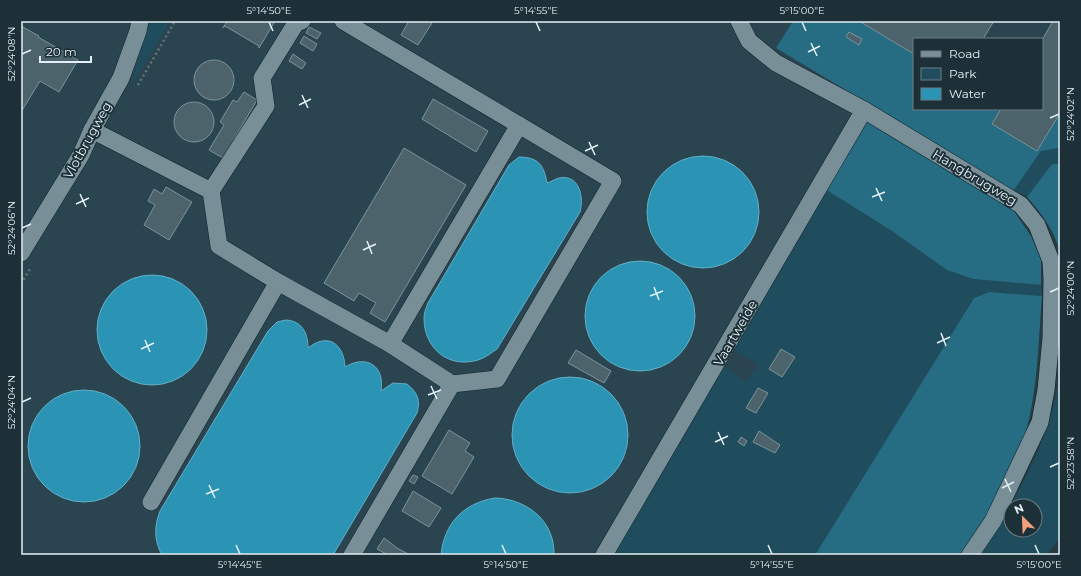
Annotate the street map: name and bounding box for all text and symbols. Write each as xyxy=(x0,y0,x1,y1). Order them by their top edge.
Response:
text: 5°14'50"E xyxy=(247,4,292,17)
text: 5°14'55"E xyxy=(514,4,558,17)
text: 5°15'00"E xyxy=(779,4,825,17)
text: 52°24'08"N xyxy=(5,27,18,81)
scale bar xyxy=(40,38,91,64)
legend xyxy=(913,38,1043,110)
text: 20 m xyxy=(46,44,77,59)
text: Road xyxy=(949,46,980,61)
text: Park xyxy=(949,66,977,81)
text: Water xyxy=(949,86,986,101)
text: 52°24'02"N xyxy=(1064,87,1077,141)
street label: Vlotbrugweg xyxy=(59,99,115,181)
street label: Hangbrugweg xyxy=(930,146,1020,208)
text: 52°24'06"N xyxy=(5,201,18,255)
text: 52°24'00"N xyxy=(1064,261,1077,315)
street label: Vaartweide xyxy=(710,297,760,369)
text: 52°24'04"N xyxy=(5,375,18,429)
text: 52°23'58"N xyxy=(1064,436,1077,490)
north arrow xyxy=(1003,498,1043,538)
text: N xyxy=(1012,501,1026,517)
text: 5°14'45"E xyxy=(218,558,262,571)
text: 5°14'50"E xyxy=(484,558,529,571)
text: 5°14'55"E xyxy=(750,558,794,571)
text: 5°15'00"E xyxy=(1016,558,1062,571)

